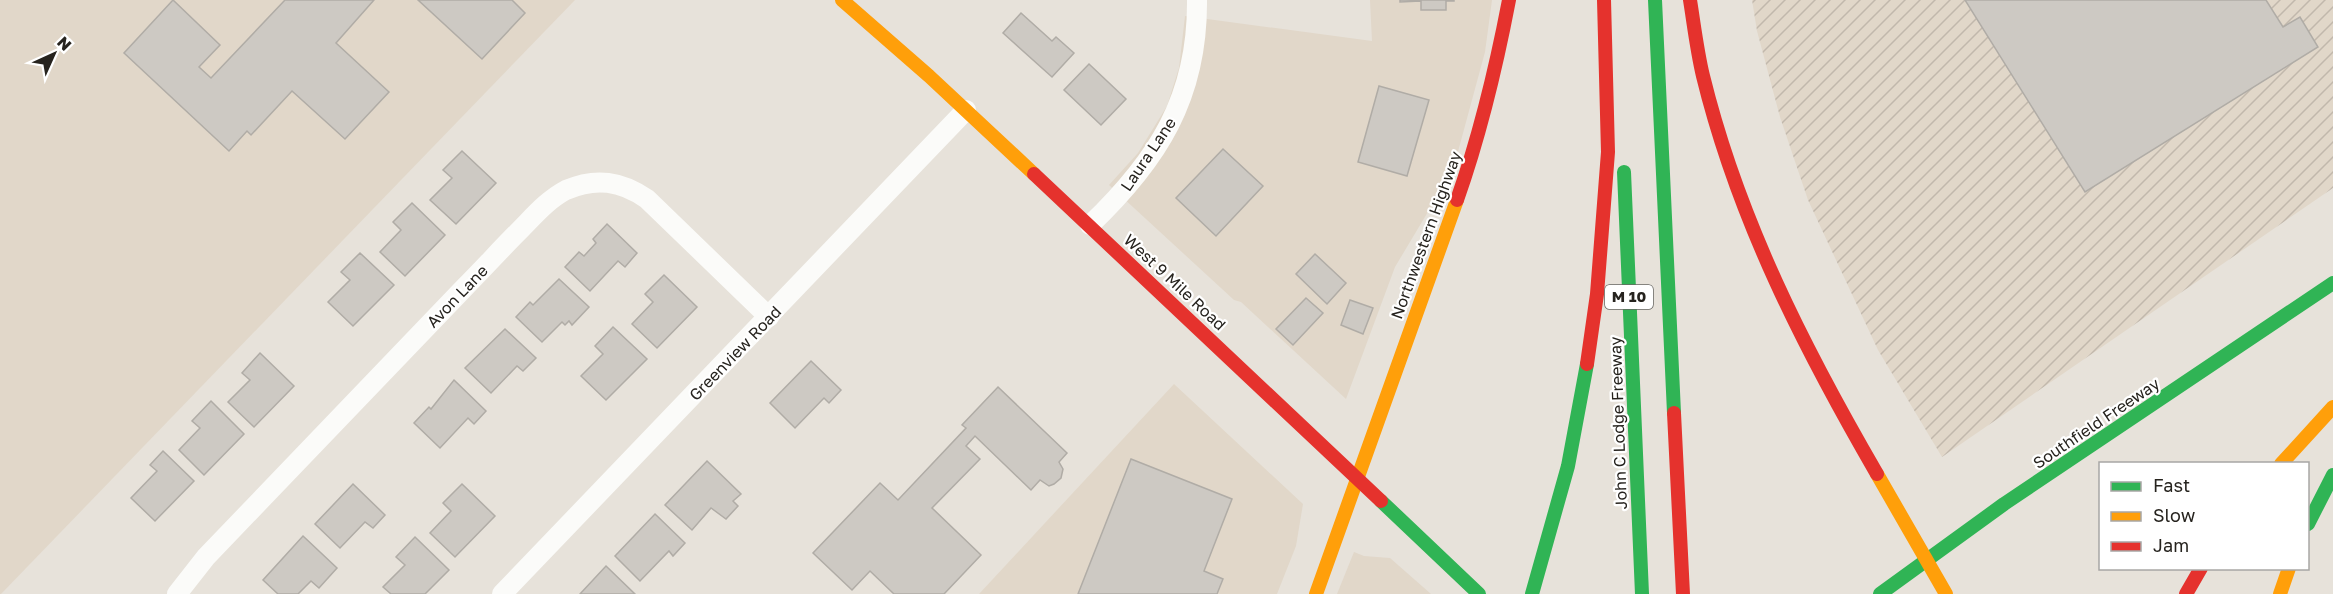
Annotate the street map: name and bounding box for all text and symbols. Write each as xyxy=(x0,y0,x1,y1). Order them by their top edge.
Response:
north arrow xyxy=(24,24,84,84)
text: N xyxy=(53,32,76,55)
street label: Laura Lane xyxy=(1116,113,1180,195)
street label: Northwestern Highway xyxy=(1386,148,1466,322)
street label: West 9 Mile Road xyxy=(1120,230,1230,334)
street label: Avon Lane xyxy=(422,261,492,331)
road number: M 10 xyxy=(1605,285,1653,309)
street label: Greenview Road xyxy=(685,301,785,405)
street label: John C Lodge Freeway xyxy=(1605,336,1631,510)
street label: Southfield Freeway xyxy=(2029,373,2163,473)
legend xyxy=(2099,462,2309,570)
text: Fast xyxy=(2153,474,2190,496)
text: Slow xyxy=(2153,504,2196,526)
text: Jam xyxy=(2153,534,2189,556)

